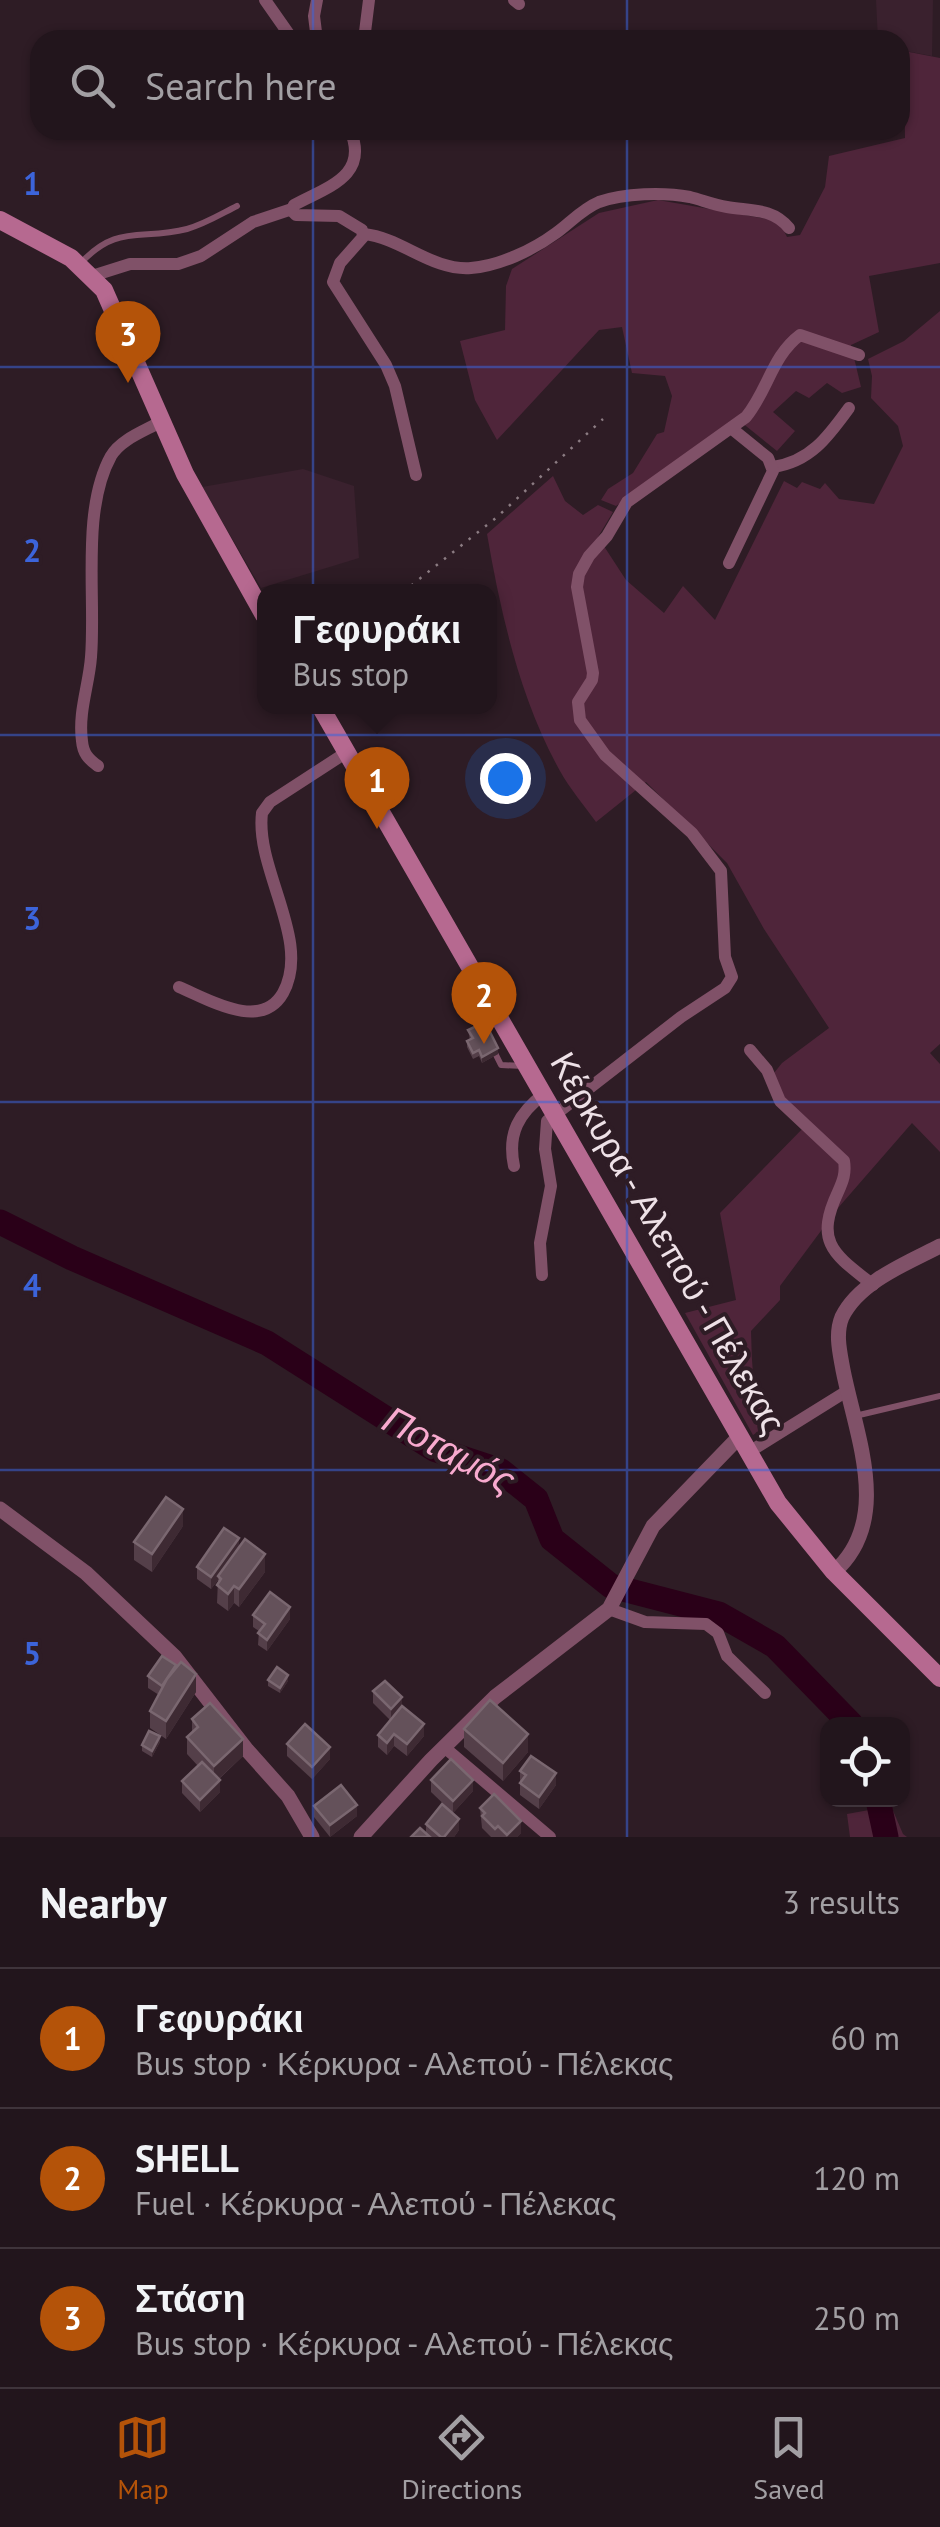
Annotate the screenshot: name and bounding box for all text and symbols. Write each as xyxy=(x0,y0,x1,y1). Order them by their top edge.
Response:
search box xyxy=(30,30,910,140)
icon: search xyxy=(65,58,120,113)
text: Search here xyxy=(145,61,337,110)
text: 1 xyxy=(23,162,41,204)
pin: 3 xyxy=(96,300,160,383)
text: 2 xyxy=(23,529,41,571)
popup xyxy=(257,584,497,714)
text: Γεφυράκι xyxy=(293,604,461,653)
text: Bus stop xyxy=(293,653,409,695)
pin: 1 xyxy=(344,746,410,829)
your location xyxy=(480,753,531,804)
text: 3 xyxy=(23,897,41,939)
pin: 2 xyxy=(452,962,516,1044)
street label: Κέρκυρα - Αλεπού - Πέλεκας xyxy=(541,1043,797,1442)
text: 4 xyxy=(23,1264,41,1306)
water label: Ποταμός xyxy=(375,1393,525,1504)
text: 5 xyxy=(23,1632,41,1674)
map controls xyxy=(820,1717,910,1807)
button: locate xyxy=(820,1717,910,1807)
text: Nearby xyxy=(40,1875,167,1930)
text: 3 results xyxy=(782,1881,900,1923)
text: Γεφυράκι xyxy=(135,1993,304,2042)
text: 1 xyxy=(63,2017,82,2059)
text: 60 m xyxy=(831,2017,900,2059)
text: Bus stop · Κέρκυρα - Αλεπού - Πέλεκας xyxy=(135,2042,673,2084)
text: SHELL xyxy=(135,2133,239,2182)
text: 2 xyxy=(63,2157,82,2199)
text: 120 m xyxy=(813,2157,900,2199)
text: Fuel · Κέρκυρα - Αλεπού - Πέλεκας xyxy=(135,2182,616,2224)
text: Στάση xyxy=(135,2273,246,2322)
text: 3 xyxy=(63,2297,82,2339)
text: 250 m xyxy=(813,2297,900,2339)
text: Bus stop · Κέρκυρα - Αλεπού - Πέλεκας xyxy=(135,2322,673,2364)
tab: Map xyxy=(115,2410,170,2507)
tab: Directions xyxy=(401,2410,522,2507)
tab: Saved xyxy=(753,2410,825,2507)

